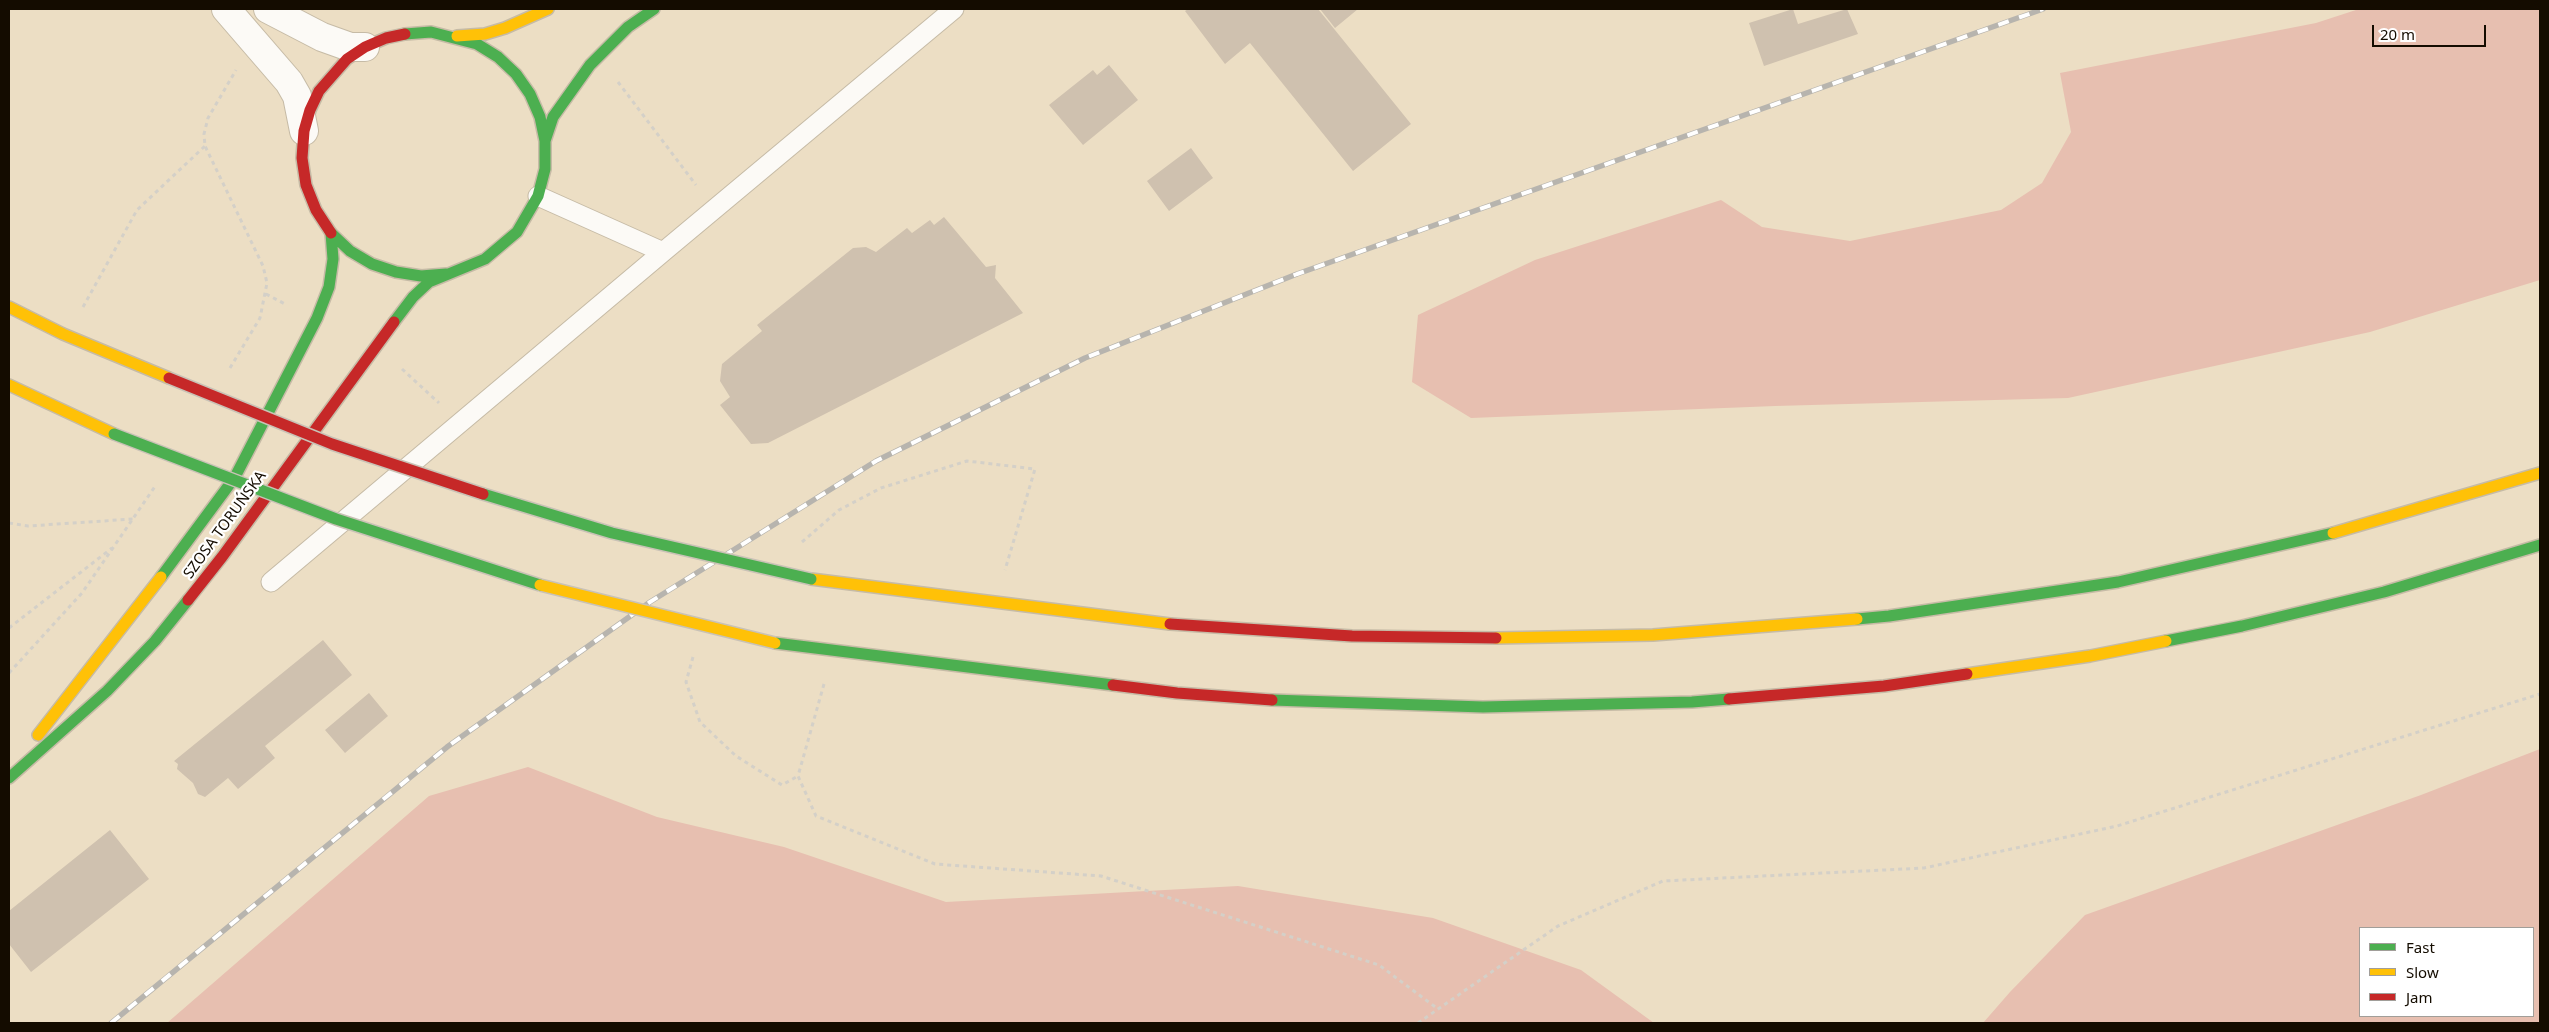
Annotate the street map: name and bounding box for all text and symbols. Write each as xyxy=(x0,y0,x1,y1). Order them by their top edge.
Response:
scale bar xyxy=(2374,15,2488,47)
text: 20 m xyxy=(2380,24,2415,44)
street label: SZOSA TORUŃSKA xyxy=(180,468,270,582)
legend xyxy=(2359,927,2534,1017)
text: Fast xyxy=(2406,937,2435,957)
text: Slow xyxy=(2406,962,2439,982)
text: Jam xyxy=(2406,987,2433,1007)

